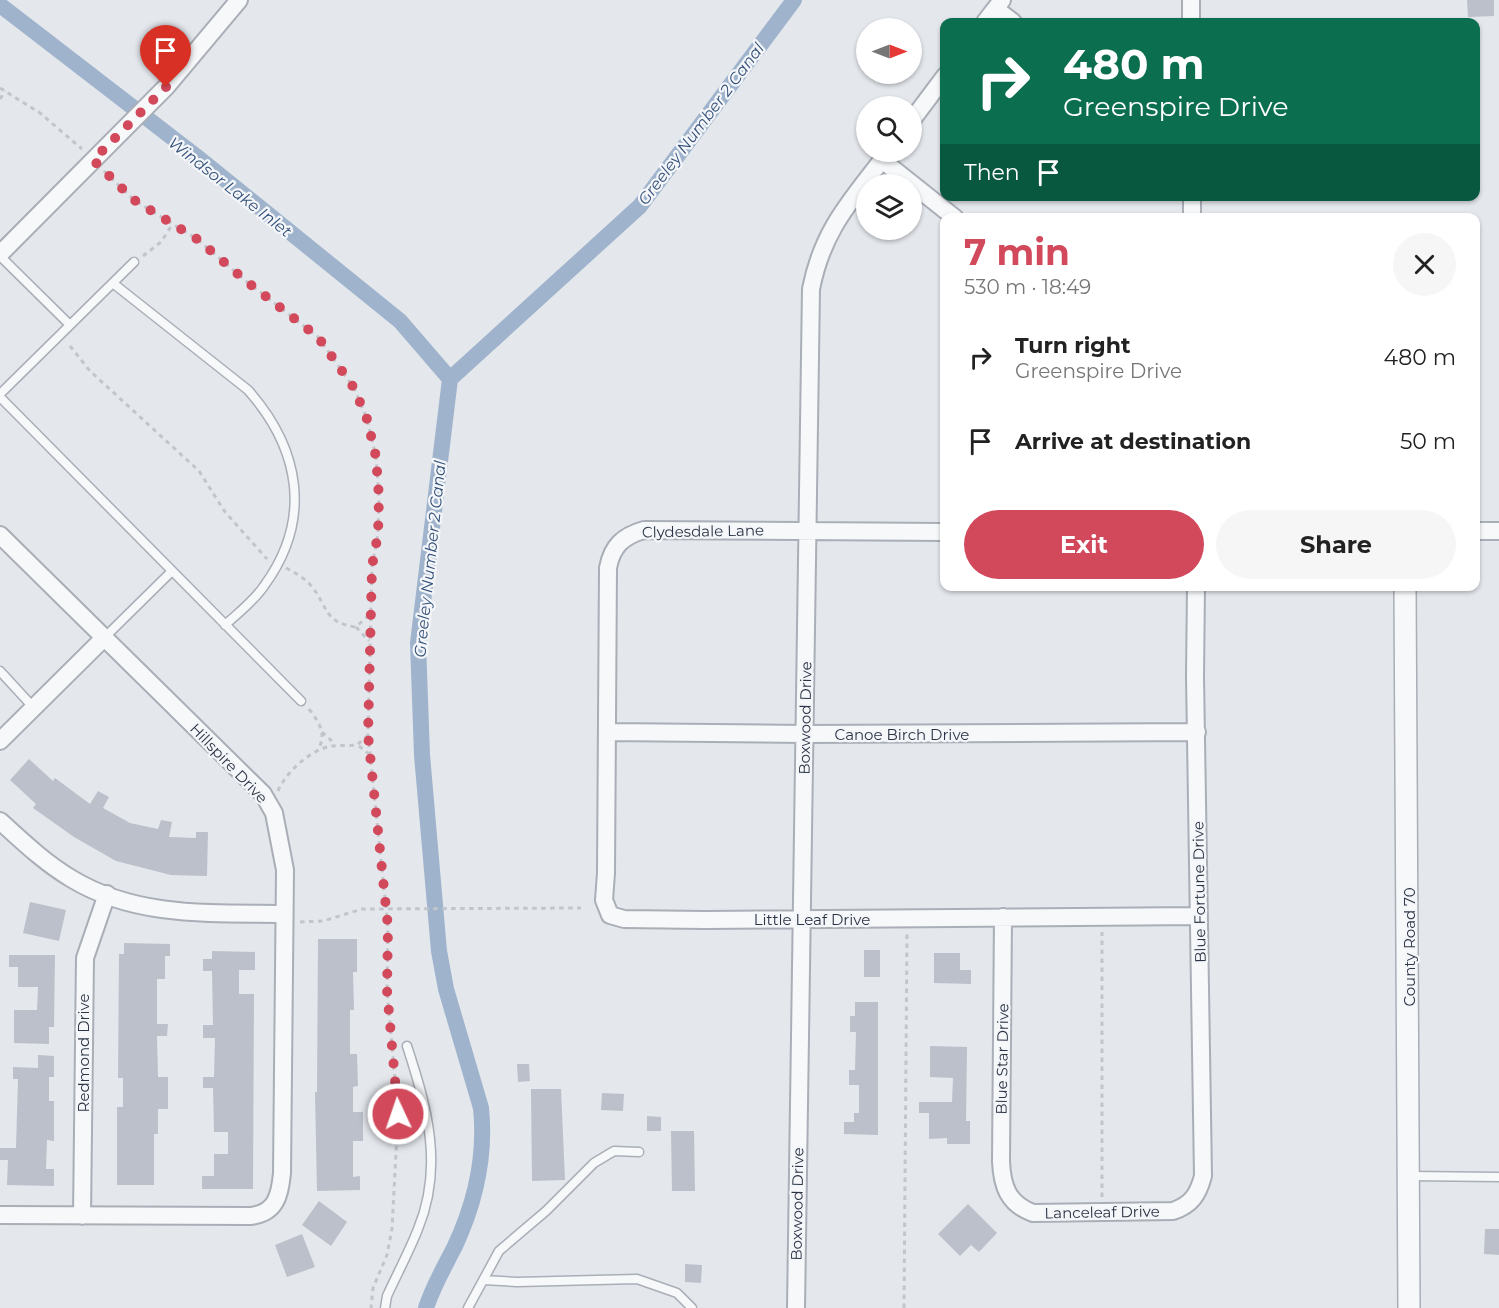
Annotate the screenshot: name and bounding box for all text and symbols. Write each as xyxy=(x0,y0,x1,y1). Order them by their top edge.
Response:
north arrow xyxy=(856,18,922,84)
map controls xyxy=(856,18,922,240)
pin xyxy=(140,25,191,87)
icon: arrive xyxy=(149,34,182,67)
text: 480 m xyxy=(1063,38,1205,90)
water label: Greeley Number 2 Canal xyxy=(634,39,769,209)
icon: right xyxy=(964,42,1042,120)
text: Greenspire Drive xyxy=(1063,90,1289,123)
button: search xyxy=(856,96,922,162)
water label: Windsor Lake Inlet xyxy=(165,133,296,241)
icon: arrive xyxy=(1032,156,1065,189)
text: Then xyxy=(964,159,1020,186)
button: layers xyxy=(856,174,922,240)
text: 7 min xyxy=(964,230,1070,274)
button: close xyxy=(1393,233,1456,296)
text: 530 m · 18:49 xyxy=(964,275,1091,299)
text: Turn right xyxy=(1015,332,1130,359)
icon: right xyxy=(964,341,997,374)
text: 480 m xyxy=(1384,344,1456,371)
text: Greenspire Drive xyxy=(1015,359,1182,383)
icon: arrive xyxy=(964,425,997,458)
text: Arrive at destination xyxy=(1015,428,1251,455)
text: 50 m xyxy=(1400,428,1456,455)
water label: Greeley Number 2 Canal xyxy=(410,459,450,658)
button: Exit xyxy=(964,510,1204,579)
button: Share xyxy=(1216,510,1456,579)
street label: Clydesdale Lane xyxy=(642,520,764,542)
street label: Boxwood Drive xyxy=(795,661,815,775)
street label: Hillspire Drive xyxy=(186,719,272,807)
street label: Canoe Birch Drive xyxy=(835,725,969,744)
street label: Blue Fortune Drive xyxy=(1188,821,1210,963)
street label: County Road 70 xyxy=(1400,887,1419,1007)
street label: Little Leaf Drive xyxy=(754,910,870,929)
street label: Redmond Drive xyxy=(74,994,93,1112)
street label: Blue Star Drive xyxy=(992,1003,1012,1115)
position arrow xyxy=(366,1082,430,1146)
street label: Boxwood Drive xyxy=(787,1147,807,1261)
street label: Lanceleaf Drive xyxy=(1044,1201,1160,1223)

